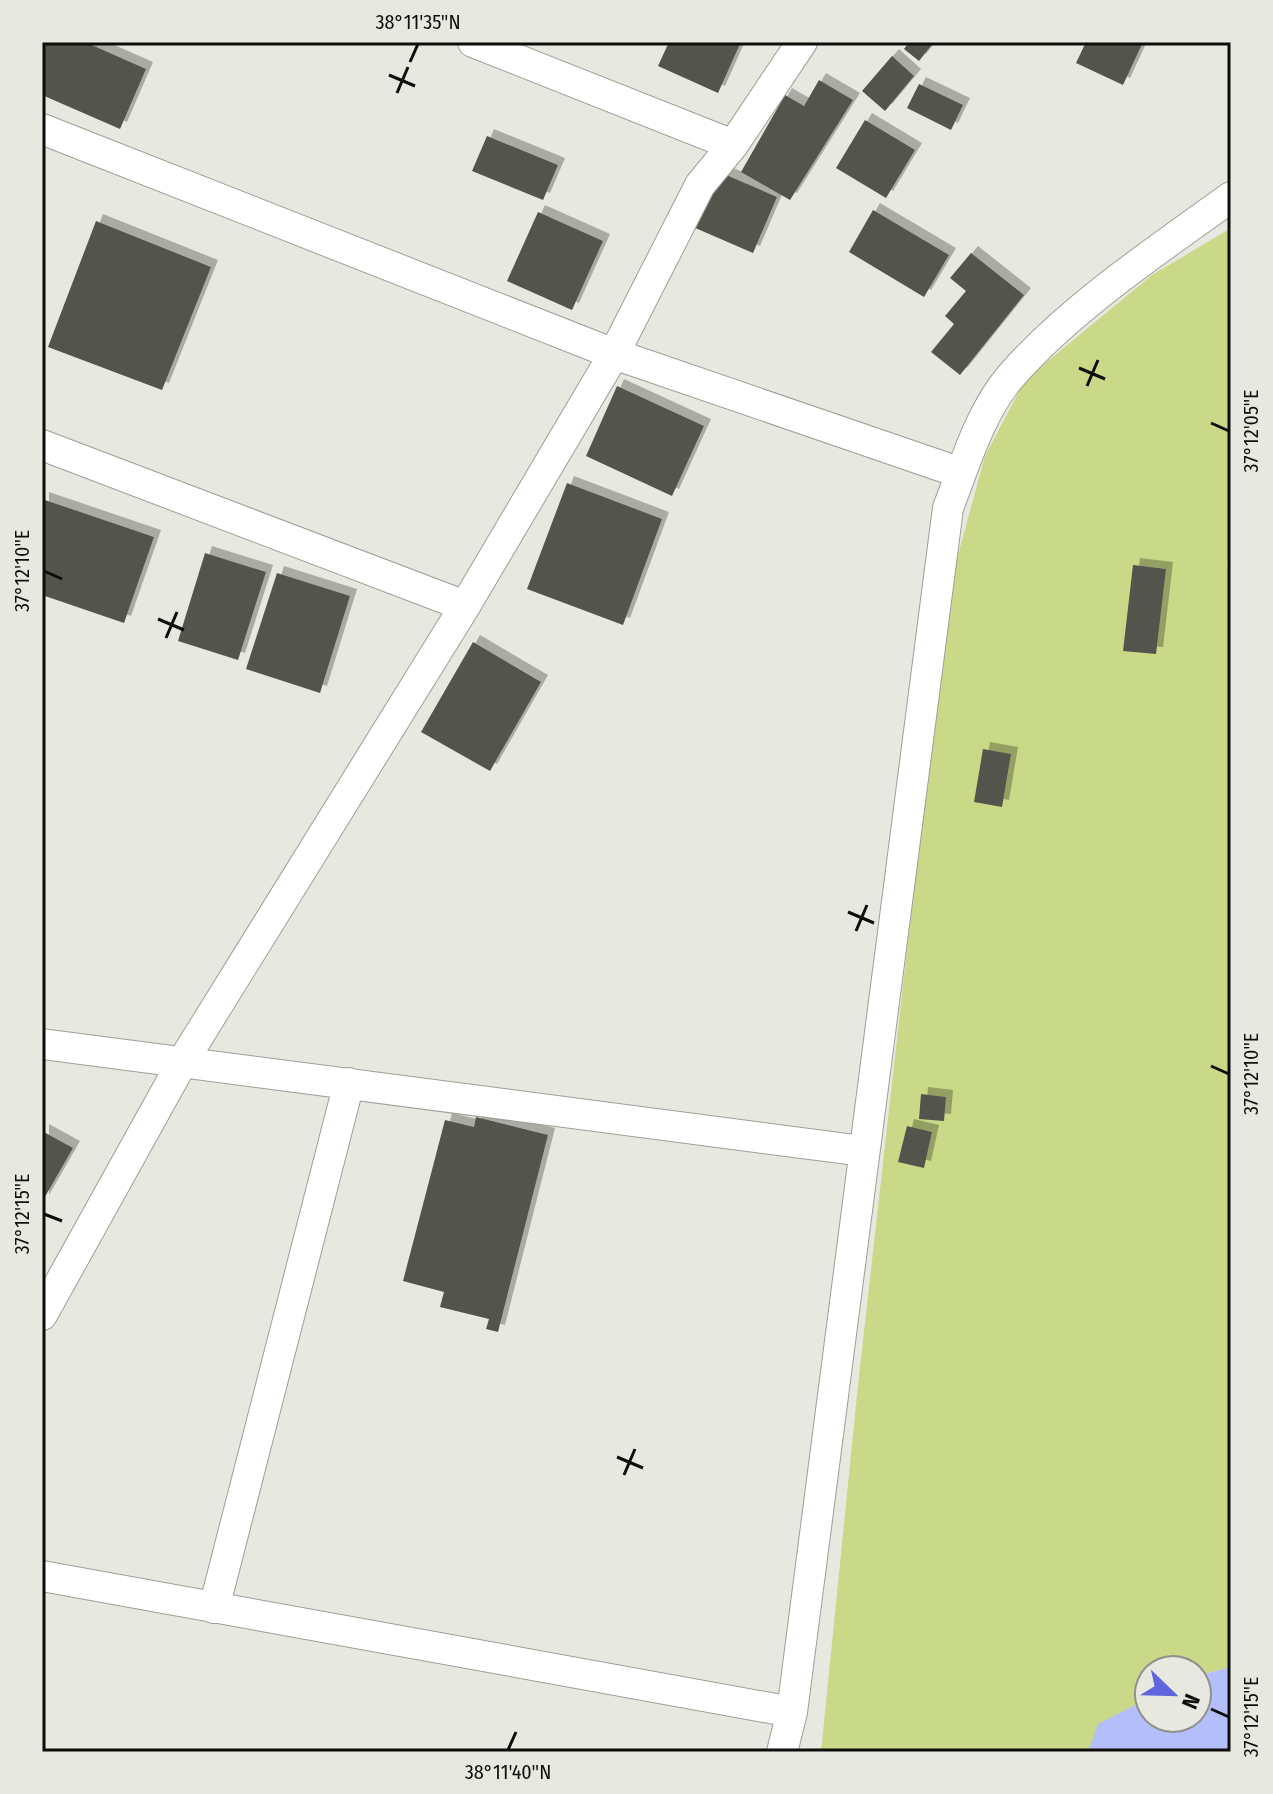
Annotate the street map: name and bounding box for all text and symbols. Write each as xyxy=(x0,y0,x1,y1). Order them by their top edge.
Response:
text: 38°11'35"N xyxy=(375,10,461,34)
text: 37°12'05"E xyxy=(1239,390,1263,473)
text: 37°12'10"E xyxy=(10,530,34,612)
text: 37°12'10"E xyxy=(1239,1033,1263,1115)
text: 37°12'15"E xyxy=(10,1174,34,1254)
north arrow xyxy=(1133,1654,1213,1734)
text: 37°12'15"E xyxy=(1239,1677,1263,1757)
text: N xyxy=(1176,1690,1206,1713)
text: 38°11'40"N xyxy=(465,1760,551,1784)

